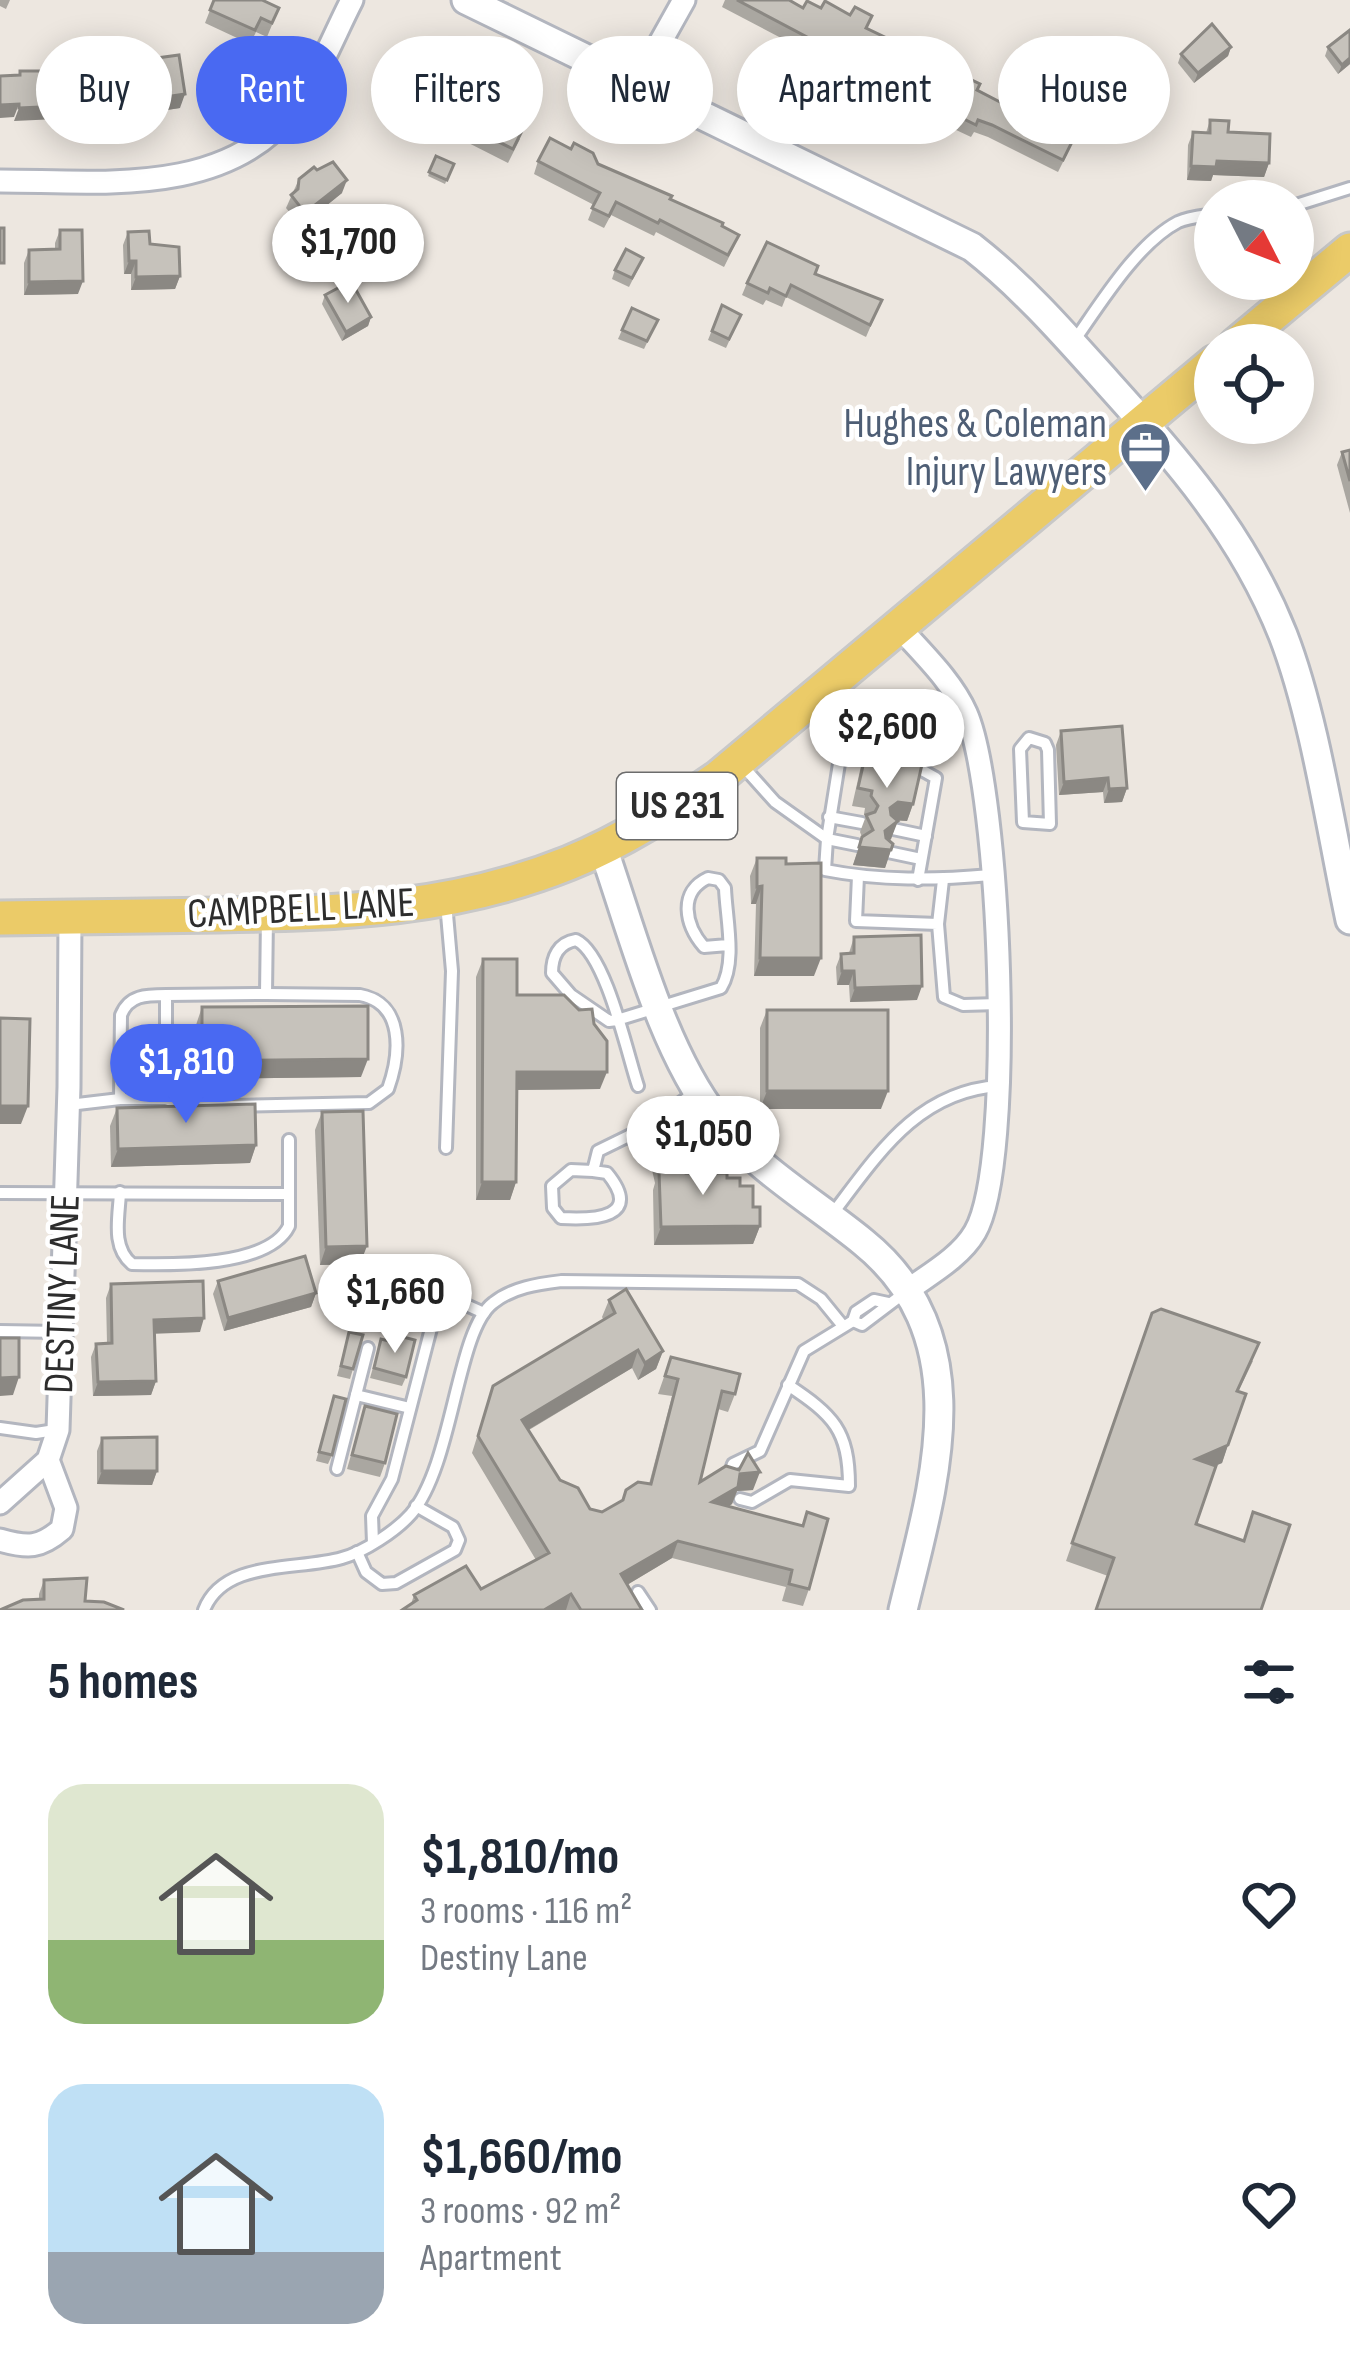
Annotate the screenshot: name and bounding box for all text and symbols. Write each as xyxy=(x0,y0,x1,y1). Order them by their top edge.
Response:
chip: Buy xyxy=(36,36,172,144)
chip: Rent xyxy=(196,36,347,144)
chip: Filters xyxy=(371,36,543,144)
chip: New xyxy=(567,36,713,144)
chip: Apartment xyxy=(737,36,974,144)
chip: House xyxy=(998,36,1170,144)
north arrow xyxy=(1194,180,1314,300)
map controls xyxy=(1194,180,1314,444)
pin: $1,700 xyxy=(250,204,446,306)
text: $1,700 xyxy=(299,219,397,266)
button: locate xyxy=(1194,324,1314,444)
place label: Hughes & Coleman Injury Lawyers xyxy=(844,399,1107,498)
office icon: Hughes & Coleman Injury Lawyers xyxy=(1118,420,1174,494)
pin: $2,600 xyxy=(789,689,985,791)
text: $2,600 xyxy=(836,704,938,751)
road number: US 231 xyxy=(617,773,737,839)
street label: CAMPBELL LANE xyxy=(186,878,416,940)
pin: $1,810 xyxy=(88,1024,284,1126)
text: $1,810 xyxy=(137,1039,235,1086)
pin: $1,050 xyxy=(605,1096,801,1198)
text: $1,050 xyxy=(653,1111,753,1158)
street label: DESTINY LANE xyxy=(34,1193,92,1395)
pin: $1,660 xyxy=(297,1254,493,1356)
text: $1,660 xyxy=(345,1269,445,1316)
icon: filters xyxy=(1236,1649,1302,1715)
text: 5 homes xyxy=(48,1652,198,1713)
text: $1,810/mo xyxy=(420,1827,619,1888)
icon: home xyxy=(144,1832,288,1976)
icon: heart xyxy=(1236,1871,1302,1937)
text: 3 rooms · 116 m² xyxy=(420,1888,632,1935)
text: Destiny Lane xyxy=(420,1935,588,1982)
text: $1,660/mo xyxy=(420,2127,623,2188)
icon: home xyxy=(144,2132,288,2276)
icon: heart xyxy=(1236,2171,1302,2237)
text: 3 rooms · 92 m² xyxy=(420,2188,621,2235)
text: Apartment xyxy=(420,2235,562,2282)

